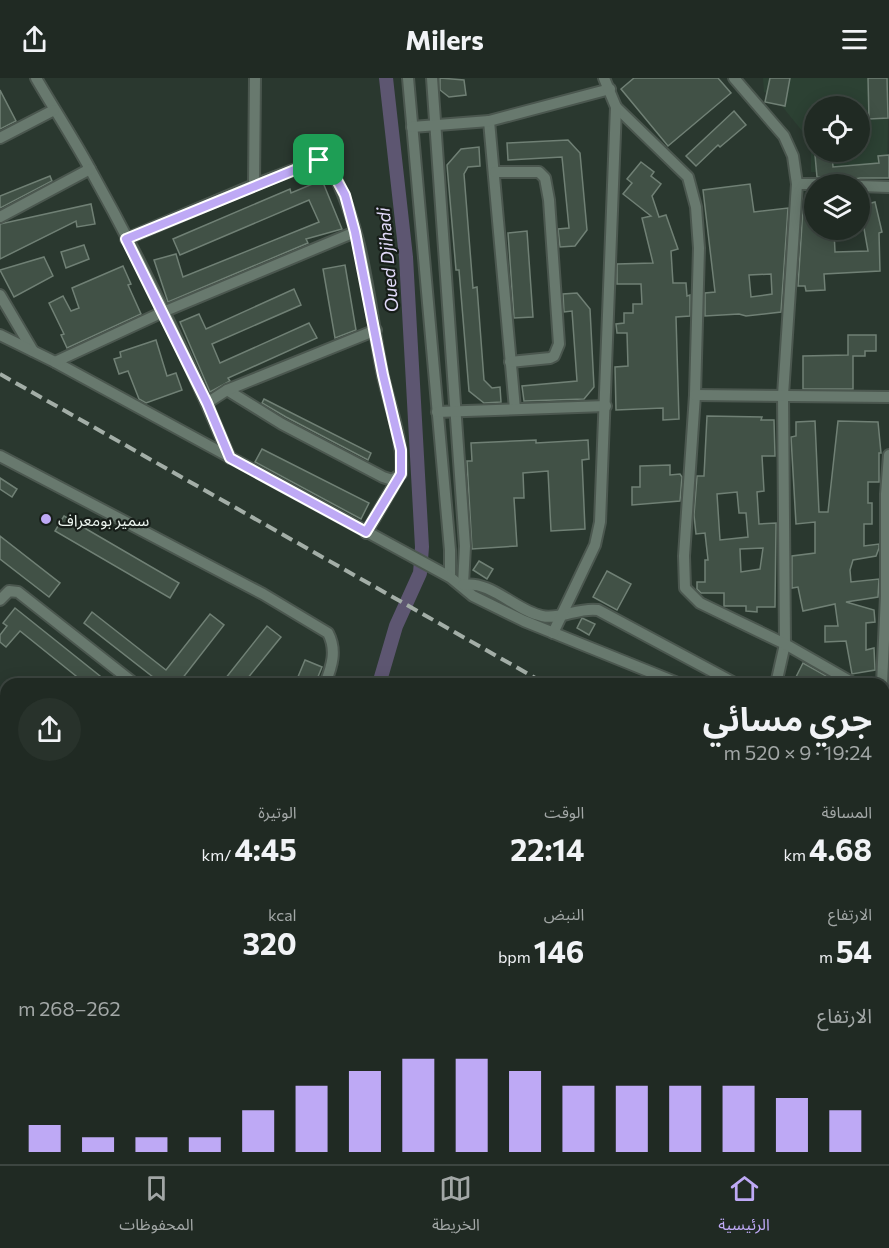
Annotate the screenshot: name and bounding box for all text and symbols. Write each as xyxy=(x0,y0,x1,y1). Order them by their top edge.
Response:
icon: share xyxy=(18,23,51,56)
text: Milers xyxy=(405,23,484,56)
icon: menu xyxy=(838,23,871,56)
map controls xyxy=(804,96,870,240)
button: locate xyxy=(804,96,870,162)
pin xyxy=(293,134,344,185)
icon: arrive xyxy=(302,143,335,176)
button: layers xyxy=(804,174,870,240)
water label: Oued Djihadi xyxy=(371,205,403,313)
place label: سمير بومعراف xyxy=(58,510,149,530)
marker: سمير بومعراف xyxy=(39,512,53,526)
text: جري مسائي xyxy=(703,697,872,738)
button: share xyxy=(18,698,81,761)
text: 19:24 · 9 × 520 m xyxy=(723,740,872,764)
text: الوتيرة xyxy=(258,802,297,821)
text: الوقت xyxy=(544,802,584,821)
text: المسافة xyxy=(822,802,872,821)
text: 4:45 xyxy=(234,830,297,867)
text: 22:14 xyxy=(510,830,584,867)
text: 4.68 xyxy=(809,830,872,867)
text: /km xyxy=(202,845,234,864)
text: km xyxy=(783,845,809,864)
text: النبض xyxy=(544,904,584,923)
text: الارتفاع xyxy=(828,904,872,923)
text: kcal xyxy=(268,905,297,924)
text: 320 xyxy=(243,924,297,961)
text: 146 xyxy=(534,932,584,969)
text: 54 xyxy=(836,932,872,969)
text: bpm xyxy=(498,947,534,966)
text: m xyxy=(819,947,836,966)
text: 262–268 m xyxy=(18,996,121,1020)
text: الارتفاع xyxy=(817,1003,872,1027)
tab: المحفوظات xyxy=(119,1172,194,1242)
tab: الخريطة xyxy=(432,1172,480,1242)
tab: الرئيسية xyxy=(718,1172,770,1242)

